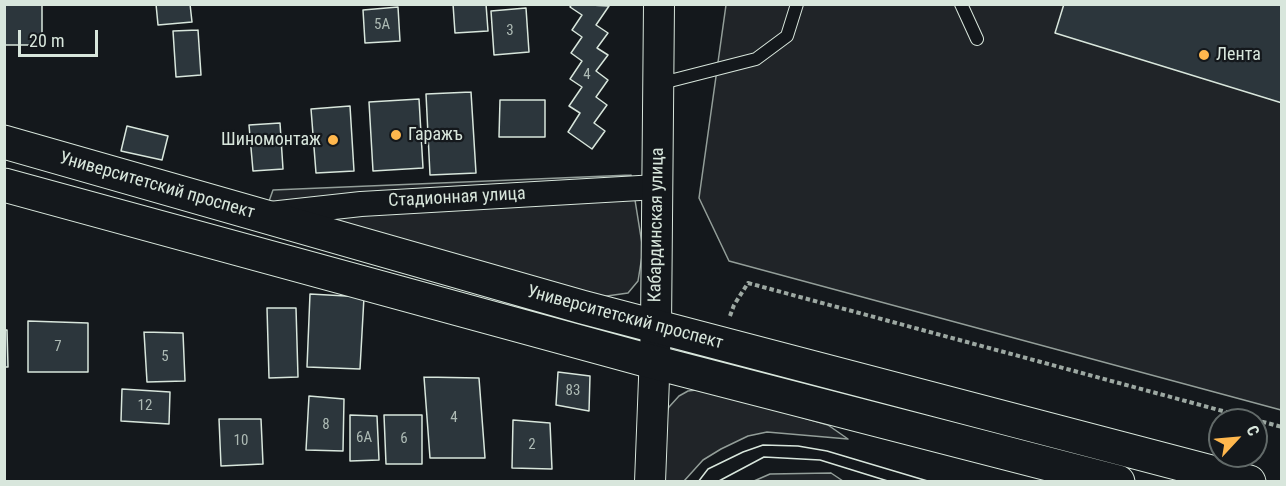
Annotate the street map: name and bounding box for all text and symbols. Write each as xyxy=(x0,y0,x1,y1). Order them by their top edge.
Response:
house number: 5А xyxy=(374,16,390,34)
scale bar xyxy=(21,18,100,56)
house number: 3 xyxy=(506,22,514,40)
text: 20 m xyxy=(29,30,64,51)
place label: Лента xyxy=(1216,44,1261,66)
marker: Лента xyxy=(1197,48,1211,62)
house number: 4 xyxy=(583,66,591,84)
place label: Гаражъ xyxy=(408,124,463,146)
marker: Гаражъ xyxy=(389,128,403,142)
place label: Шиномонтаж xyxy=(221,129,321,151)
marker: Шиномонтаж xyxy=(326,133,340,147)
street label: Кабардинская улица xyxy=(645,147,669,303)
street label: Университетский проспект xyxy=(57,148,257,224)
street label: Стадионная улица xyxy=(388,184,526,212)
street label: Университетский проспект xyxy=(525,281,725,355)
house number: 7 xyxy=(54,338,62,356)
house number: 5 xyxy=(161,348,169,366)
house number: 83 xyxy=(566,382,580,400)
house number: 12 xyxy=(138,397,152,415)
north arrow xyxy=(1208,408,1268,468)
house number: 4 xyxy=(450,409,458,427)
house number: 8 xyxy=(322,416,330,434)
text: С xyxy=(1242,423,1263,439)
house number: 6А xyxy=(356,429,372,447)
house number: 6 xyxy=(400,430,408,448)
house number: 10 xyxy=(234,432,248,450)
house number: 2 xyxy=(528,436,536,454)

